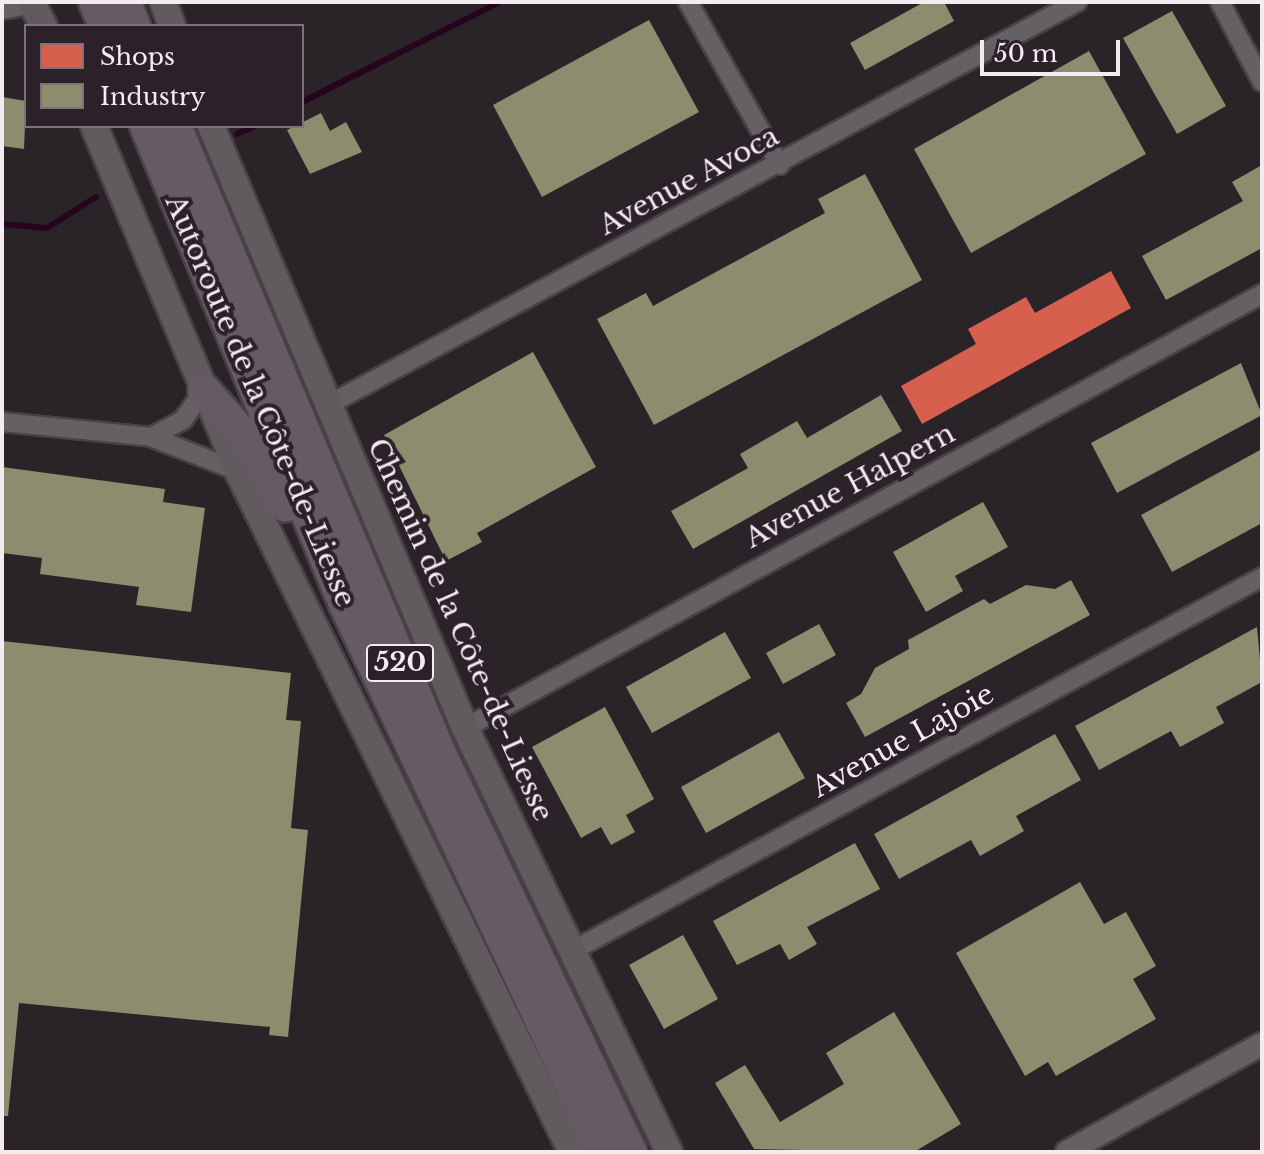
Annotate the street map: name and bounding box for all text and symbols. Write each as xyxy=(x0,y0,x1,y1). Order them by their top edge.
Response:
legend xyxy=(24,24,304,128)
scale bar xyxy=(984,24,1124,74)
text: 50 m xyxy=(994,39,1057,68)
text: Shops xyxy=(100,42,175,71)
text: Industry xyxy=(100,82,206,111)
street label: Avenue Avoca xyxy=(593,119,785,243)
street label: Autoroute de la Côte-de-Liesse xyxy=(158,190,362,612)
street label: Avenue Halpern xyxy=(739,417,961,555)
street label: Chemin de la Côte-de-Liesse xyxy=(360,433,560,827)
road number: 520 xyxy=(364,641,436,685)
street label: Avenue Lajoie xyxy=(806,677,1000,805)

